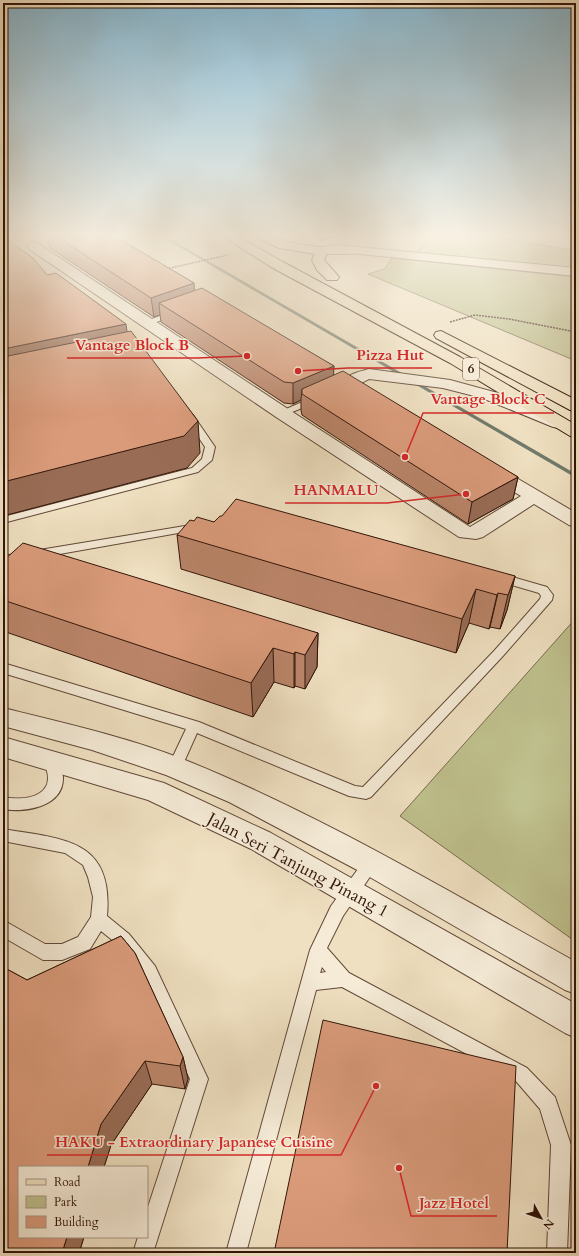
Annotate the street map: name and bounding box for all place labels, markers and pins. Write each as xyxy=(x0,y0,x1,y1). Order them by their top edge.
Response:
callout: Vantage Block B xyxy=(67,331,197,358)
callout: Pizza Hut xyxy=(348,341,432,368)
callout: Vantage Block C xyxy=(423,386,554,413)
callout: HANMALU xyxy=(285,476,387,503)
callout: HAKU - Extraordinary Japanese Cuisine xyxy=(47,1128,341,1155)
callout: Jazz Hotel xyxy=(411,1189,497,1216)

